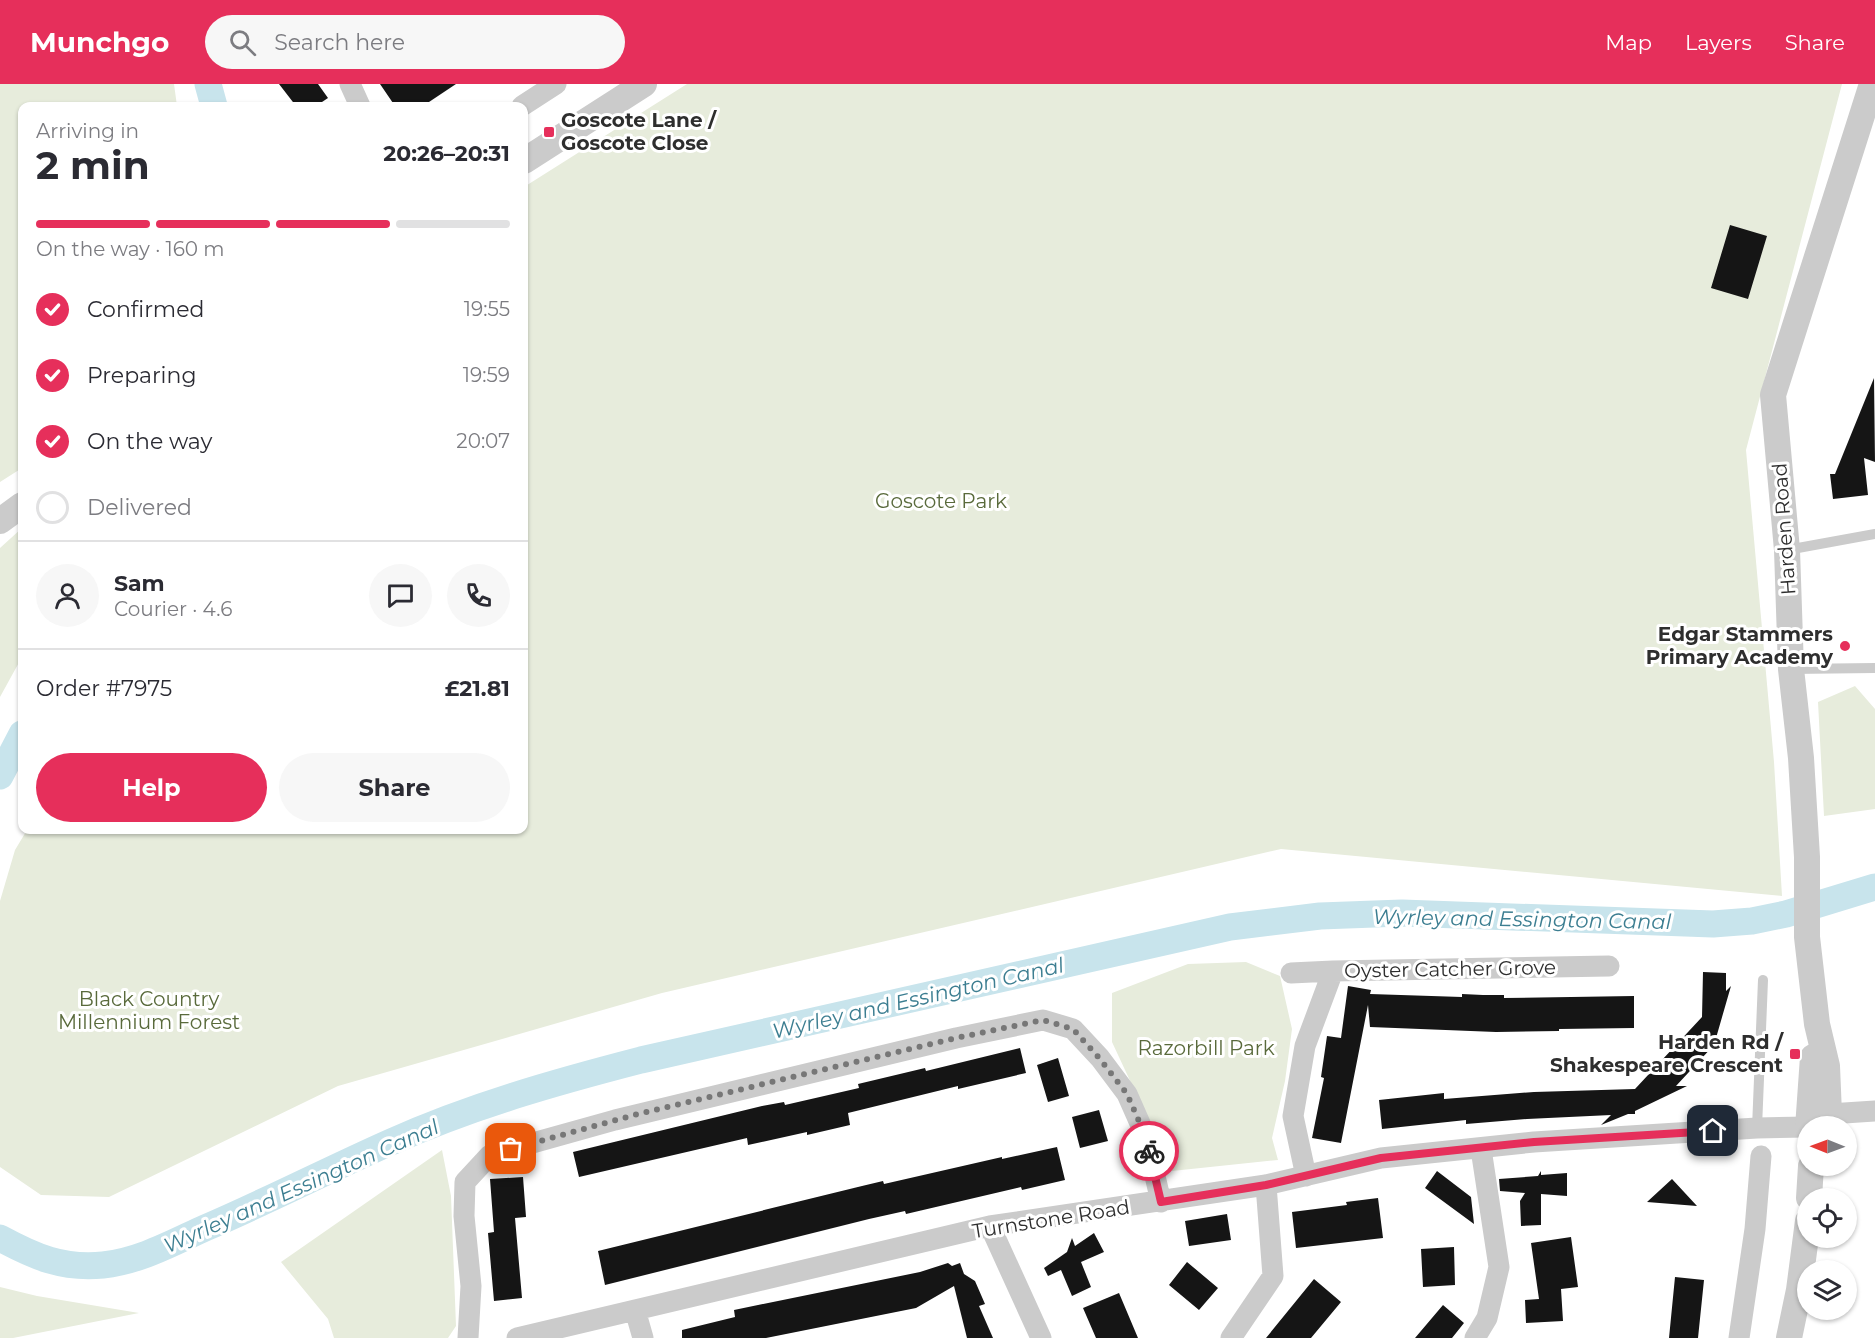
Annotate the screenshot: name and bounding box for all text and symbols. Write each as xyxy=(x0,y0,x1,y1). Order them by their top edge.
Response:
search box xyxy=(205,15,625,69)
text: Munchgo xyxy=(30,25,169,59)
icon: search xyxy=(226,26,259,59)
text: Search here xyxy=(274,29,405,56)
text: Map xyxy=(1605,30,1652,55)
text: Layers xyxy=(1685,30,1752,55)
text: Share xyxy=(1785,30,1845,55)
place label: Goscote Lane / Goscote Close xyxy=(561,108,717,155)
text: Arriving in xyxy=(36,119,139,143)
marker: Goscote Lane / Goscote Close xyxy=(542,125,556,139)
text: 20:26–20:31 xyxy=(383,140,510,167)
text: 2 min xyxy=(36,141,150,189)
text: On the way · 160 m xyxy=(36,237,225,261)
icon: check xyxy=(36,293,69,326)
text: Confirmed xyxy=(87,296,204,323)
text: 19:55 xyxy=(464,297,510,321)
icon: check xyxy=(36,359,69,392)
text: Preparing xyxy=(87,362,196,389)
text: 19:59 xyxy=(463,363,510,387)
icon: check xyxy=(36,425,69,458)
text: On the way xyxy=(87,428,212,455)
text: 20:07 xyxy=(456,429,510,453)
street label: Harden Road xyxy=(1767,462,1801,596)
park label: Goscote Park xyxy=(875,489,1007,513)
text: Delivered xyxy=(87,494,192,521)
button: person xyxy=(36,564,99,627)
button: chat xyxy=(369,564,432,627)
button: phone xyxy=(447,564,510,627)
text: Sam xyxy=(114,570,165,597)
text: Courier · 4.6 xyxy=(114,597,232,621)
place label: Edgar Stammers Primary Academy xyxy=(1646,622,1834,669)
marker: Edgar Stammers Primary Academy xyxy=(1838,639,1852,653)
text: Order #7975 xyxy=(36,675,172,702)
text: £21.81 xyxy=(445,675,510,702)
button: Help xyxy=(36,753,267,822)
button: Share xyxy=(279,753,510,822)
water label: Wyrley and Essington Canal xyxy=(1373,904,1672,934)
water label: Wyrley and Essington Canal xyxy=(770,952,1067,1044)
street label: Oyster Catcher Grove xyxy=(1344,955,1556,983)
park label: Black Country Millennium Forest xyxy=(58,987,240,1034)
place label: Harden Rd / Shakespeare Crescent xyxy=(1550,1030,1784,1077)
park label: Razorbill Park xyxy=(1137,1036,1275,1060)
marker: Harden Rd / Shakespeare Crescent xyxy=(1788,1047,1802,1061)
pin xyxy=(1687,1105,1738,1156)
water label: Wyrley and Essington Canal xyxy=(160,1114,443,1258)
icon: home xyxy=(1696,1114,1729,1147)
north arrow xyxy=(1797,1116,1857,1176)
map controls xyxy=(1797,1116,1857,1320)
courier xyxy=(1119,1121,1179,1181)
pin xyxy=(485,1123,536,1174)
icon: bag xyxy=(494,1132,527,1165)
icon: bike xyxy=(1133,1135,1166,1168)
button: locate xyxy=(1797,1188,1857,1248)
street label: Turnstone Road xyxy=(971,1195,1131,1243)
button: layers xyxy=(1797,1260,1857,1320)

